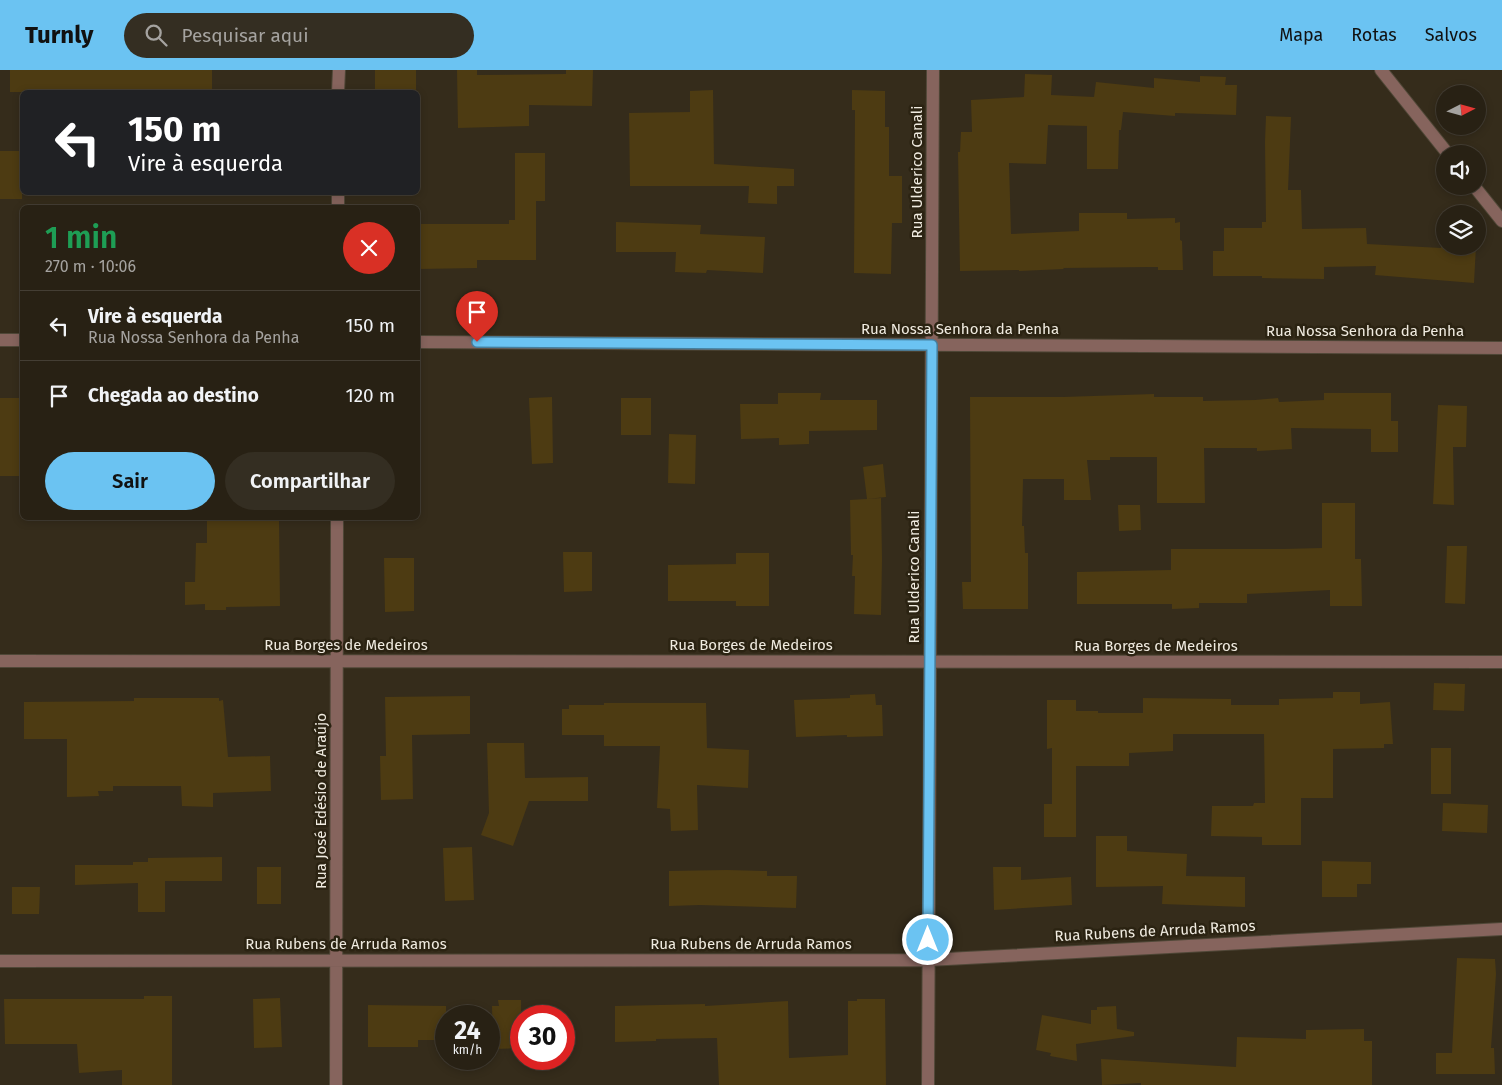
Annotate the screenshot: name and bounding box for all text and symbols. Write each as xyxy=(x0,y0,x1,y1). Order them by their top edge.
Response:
search box xyxy=(124,13,474,58)
text: Turnly xyxy=(25,21,94,49)
icon: search xyxy=(142,21,170,49)
text: Pesquisar aqui xyxy=(182,24,309,47)
text: Mapa xyxy=(1279,24,1323,46)
text: Rotas xyxy=(1351,24,1397,46)
text: Salvos xyxy=(1425,24,1477,46)
north arrow xyxy=(1436,85,1486,135)
map controls xyxy=(1436,85,1486,255)
street label: Rua Ulderico Canali xyxy=(908,106,926,238)
text: 150 m xyxy=(128,108,221,150)
icon: left xyxy=(45,110,110,175)
button: sound xyxy=(1436,145,1486,195)
text: Vire à esquerda xyxy=(128,150,283,177)
button: layers xyxy=(1436,205,1486,255)
text: 1 min xyxy=(45,220,117,256)
button: close xyxy=(343,222,395,274)
text: 270 m · 10:06 xyxy=(45,257,136,276)
pin xyxy=(456,291,498,342)
icon: arrive xyxy=(463,298,491,326)
text: Vire à esquerda xyxy=(88,305,222,328)
icon: left xyxy=(45,312,73,340)
text: 150 m xyxy=(345,314,395,337)
street label: Rua Nossa Senhora da Penha xyxy=(861,320,1059,338)
street label: Rua Nossa Senhora da Penha xyxy=(1266,322,1464,340)
text: Rua Nossa Senhora da Penha xyxy=(88,328,299,347)
icon: arrive xyxy=(45,382,73,410)
text: Chegada ao destino xyxy=(88,384,259,407)
text: 120 m xyxy=(345,384,395,407)
button: Sair xyxy=(45,452,215,510)
button: Compartilhar xyxy=(225,452,395,510)
street label: Rua Ulderico Canali xyxy=(905,511,923,643)
street label: Rua Borges de Medeiros xyxy=(264,636,428,654)
street label: Rua Borges de Medeiros xyxy=(669,636,833,654)
street label: Rua Borges de Medeiros xyxy=(1074,637,1238,655)
street label: Rua José Edésio de Araújo xyxy=(312,713,330,889)
position arrow xyxy=(901,913,953,965)
street label: Rua Rubens de Arruda Ramos xyxy=(1054,917,1256,945)
street label: Rua Rubens de Arruda Ramos xyxy=(245,935,447,953)
street label: Rua Rubens de Arruda Ramos xyxy=(650,935,852,953)
speed limit sign: 30 xyxy=(510,1005,575,1070)
text: 24 xyxy=(454,1016,481,1046)
text: km/h xyxy=(453,1043,482,1057)

